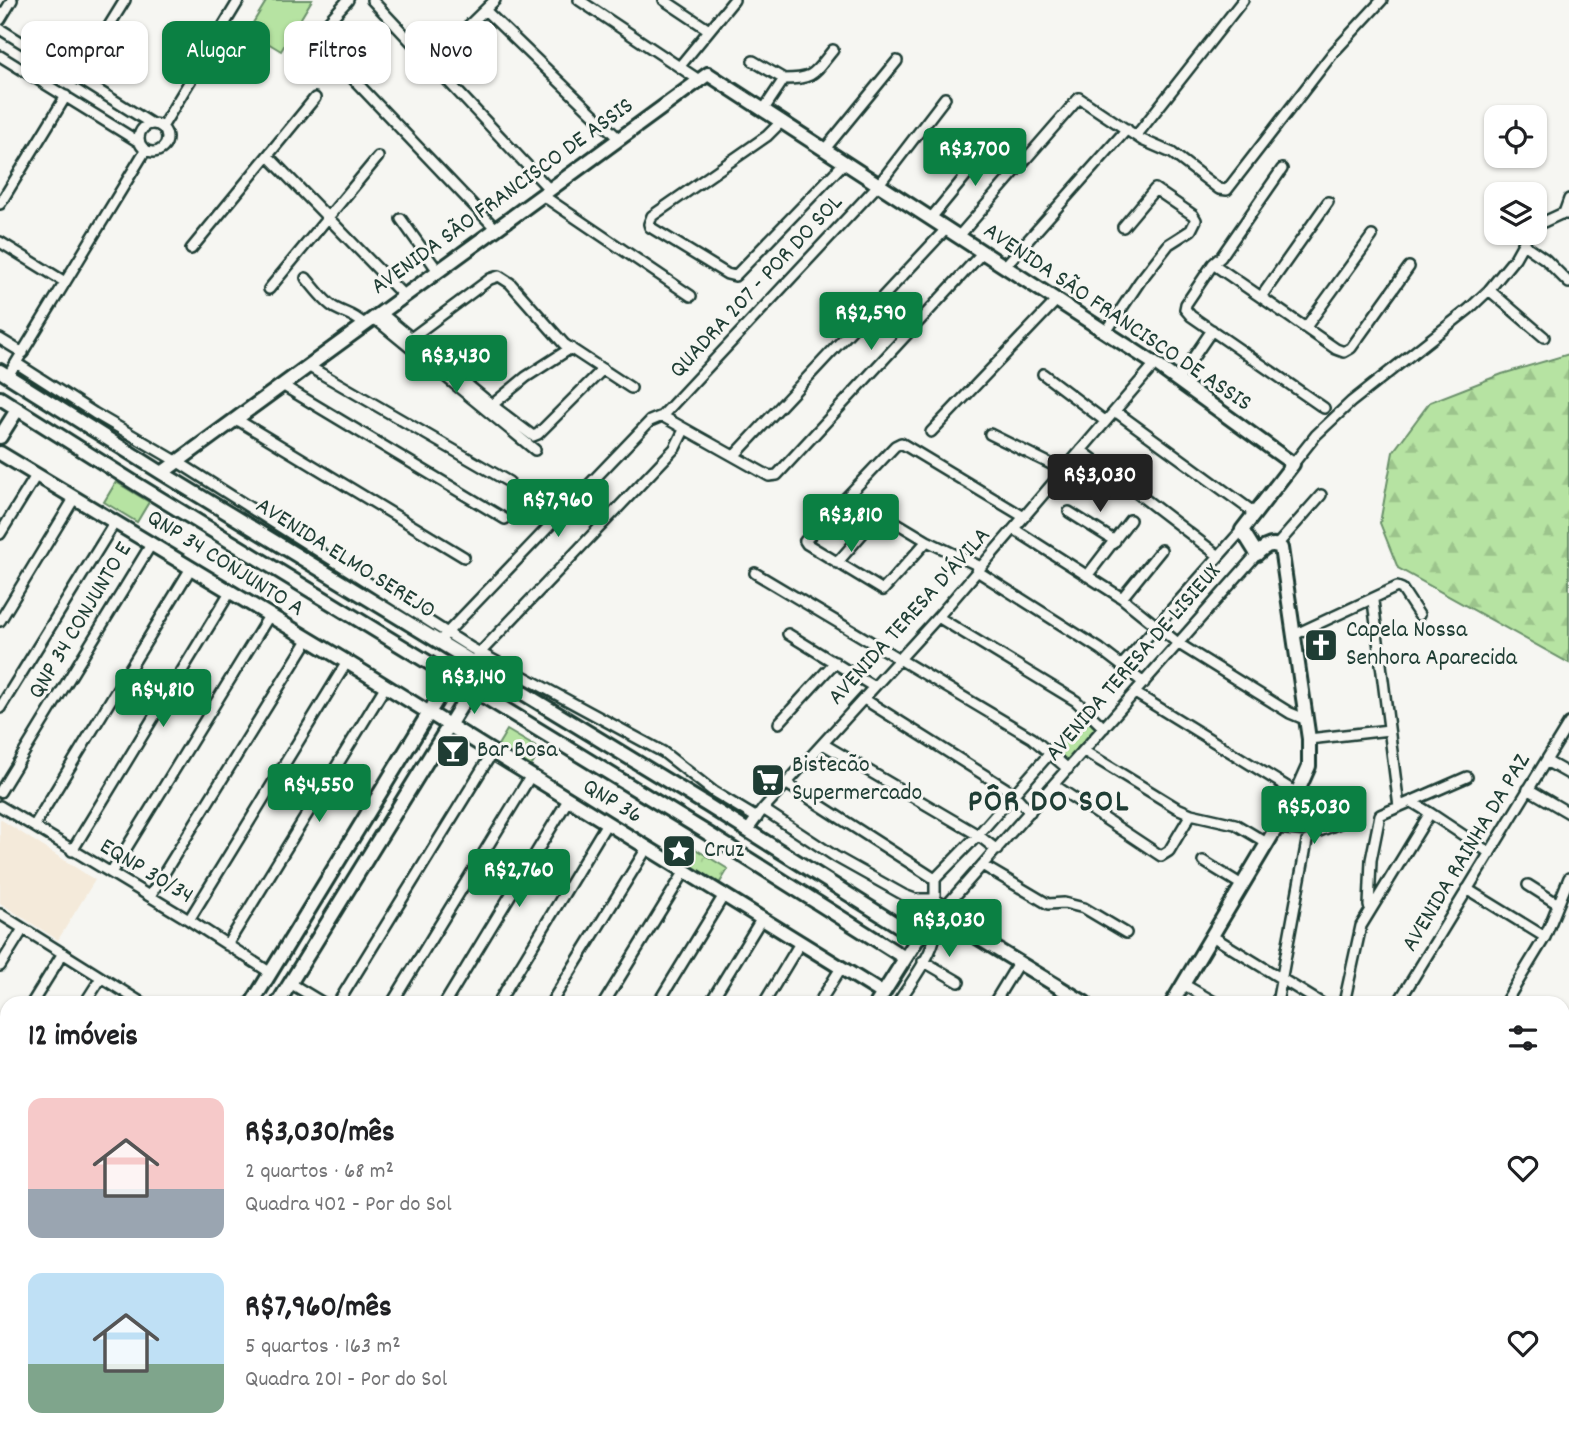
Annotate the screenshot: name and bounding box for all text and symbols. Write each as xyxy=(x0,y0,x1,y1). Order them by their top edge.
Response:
chip: Comprar xyxy=(21,21,148,84)
chip: Alugar xyxy=(162,21,270,84)
chip: Filtros xyxy=(284,21,391,84)
chip: Novo xyxy=(405,21,497,84)
street label: AVENIDA SÃO FRANCISCO DE ASSIS xyxy=(365,90,641,304)
map controls xyxy=(1484,105,1547,245)
button: locate xyxy=(1484,105,1547,168)
pin: R$3,700 xyxy=(910,128,1040,188)
text: R$3,700 xyxy=(939,134,1011,167)
button: layers xyxy=(1484,182,1547,245)
street label: QUADRA 207 - POR DO SOL xyxy=(662,187,852,387)
street label: AVENIDA SÃO FRANCISCO DE ASSIS xyxy=(976,215,1258,421)
pin: R$2,590 xyxy=(806,292,936,352)
text: R$2,590 xyxy=(835,298,907,331)
pin: R$3,430 xyxy=(391,336,521,395)
text: R$3,430 xyxy=(421,341,491,374)
pin: R$3,030 xyxy=(1035,454,1165,514)
text: R$3,030 xyxy=(1064,460,1136,493)
pin: R$7,960 xyxy=(493,480,623,539)
text: R$7,960 xyxy=(523,485,593,518)
street label: AVENIDA ELMO SEREJO xyxy=(248,490,442,628)
pin: R$3,810 xyxy=(786,494,916,554)
text: R$3,810 xyxy=(819,500,883,533)
street label: QNP 34 CONJUNTO A xyxy=(140,502,310,626)
street label: AVENIDA TERESA D'ÁVILA xyxy=(821,520,999,714)
street label: QNP 34 CONJUNTO E xyxy=(21,536,141,706)
street label: AVENIDA TERESA DE LISIEUX xyxy=(1038,556,1230,770)
place label: Capela Nossa Senhora Aparecida xyxy=(1346,614,1518,676)
church icon: Capela Nossa Senhora Aparecida xyxy=(1302,626,1340,664)
pin: R$3,140 xyxy=(409,656,539,716)
text: R$3,140 xyxy=(442,662,506,695)
pin: R$4,810 xyxy=(98,670,228,729)
text: R$4,810 xyxy=(131,675,195,708)
bar icon: Bar Bosa xyxy=(434,732,472,770)
place label: Bar Bosa xyxy=(477,734,558,768)
street label: AVENIDA RAINHA DA PAZ xyxy=(1394,747,1540,959)
place label: Bistecão Supermercado xyxy=(792,749,922,811)
supermarket icon: Bistecão Supermercado xyxy=(749,761,787,799)
pin: R$4,550 xyxy=(254,764,384,824)
text: R$4,550 xyxy=(284,770,354,803)
street label: QNP 36 xyxy=(576,771,648,833)
district label: PÔR DO SOL xyxy=(968,781,1130,827)
pin: R$5,030 xyxy=(1249,786,1379,846)
text: R$5,030 xyxy=(1277,792,1351,825)
street label: EQNP 30/34 xyxy=(93,831,199,913)
place icon: Cruz xyxy=(660,832,698,870)
place label: Cruz xyxy=(704,834,744,868)
pin: R$2,760 xyxy=(454,850,584,909)
text: R$2,760 xyxy=(484,855,554,888)
pin: R$3,030 xyxy=(884,900,1014,959)
text: R$3,030 xyxy=(913,905,985,938)
text: 12 imóveis xyxy=(28,1017,138,1060)
icon: filters xyxy=(1504,1019,1542,1057)
text: R$3,030/mês xyxy=(245,1113,395,1156)
icon: home xyxy=(84,1126,168,1210)
icon: heart xyxy=(1504,1149,1542,1187)
text: 2 quartos · 68 m² xyxy=(245,1156,394,1189)
text: Quadra 402 - Por do Sol xyxy=(245,1189,452,1222)
text: R$7,960/mês xyxy=(245,1288,392,1331)
icon: home xyxy=(84,1301,168,1385)
icon: heart xyxy=(1504,1324,1542,1362)
text: 5 quartos · 163 m² xyxy=(245,1331,401,1364)
text: Quadra 201 - Por do Sol xyxy=(245,1364,447,1397)

